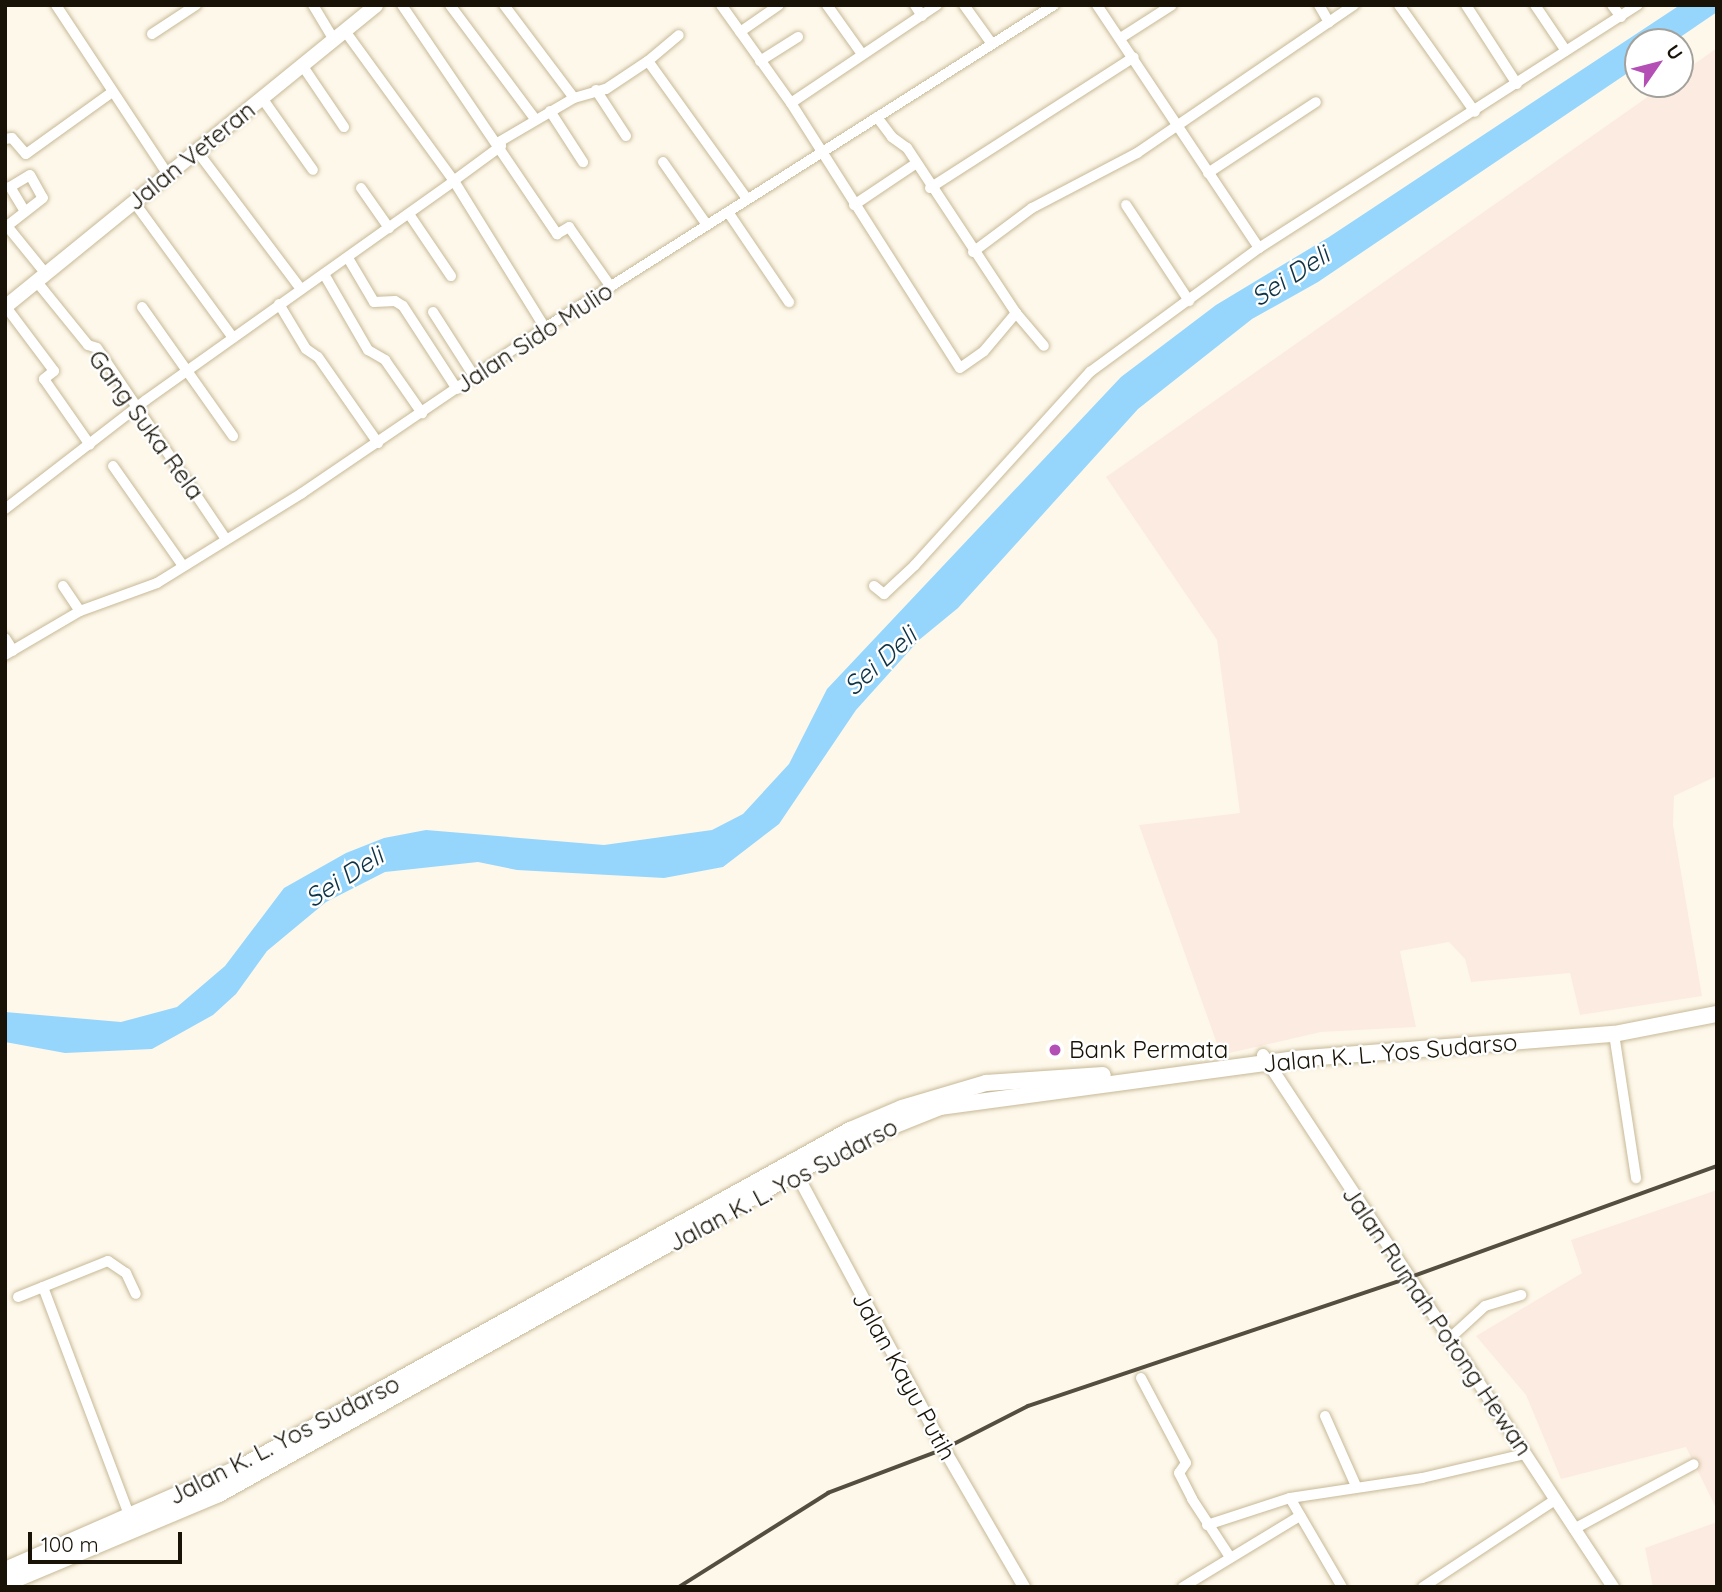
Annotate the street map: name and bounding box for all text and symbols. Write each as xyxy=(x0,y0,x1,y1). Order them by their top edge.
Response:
north arrow xyxy=(1624,28,1694,98)
text: U xyxy=(1661,40,1688,64)
street label: Jalan Veteran xyxy=(121,96,261,216)
water label: Sei Deli xyxy=(1245,239,1335,313)
street label: Jalan Sido Mulio xyxy=(450,276,618,400)
street label: Gang Suka Rela xyxy=(82,345,210,505)
water label: Sei Deli xyxy=(837,620,923,702)
water label: Sei Deli xyxy=(299,840,389,914)
street label: Jalan K. L. Yos Sudarso xyxy=(1261,1028,1519,1078)
place label: Bank Permata xyxy=(1069,1036,1228,1064)
marker: Bank Permata xyxy=(1047,1042,1063,1058)
street label: Jalan K. L. Yos Sudarso xyxy=(663,1112,903,1258)
street label: Jalan Rumah Potong Hewan xyxy=(1336,1181,1538,1461)
street label: Jalan Kayu Putih xyxy=(846,1287,962,1465)
street label: Jalan K. L. Yos Sudarso xyxy=(164,1369,404,1511)
scale bar xyxy=(32,1518,186,1562)
text: 100 m xyxy=(41,1531,99,1557)

